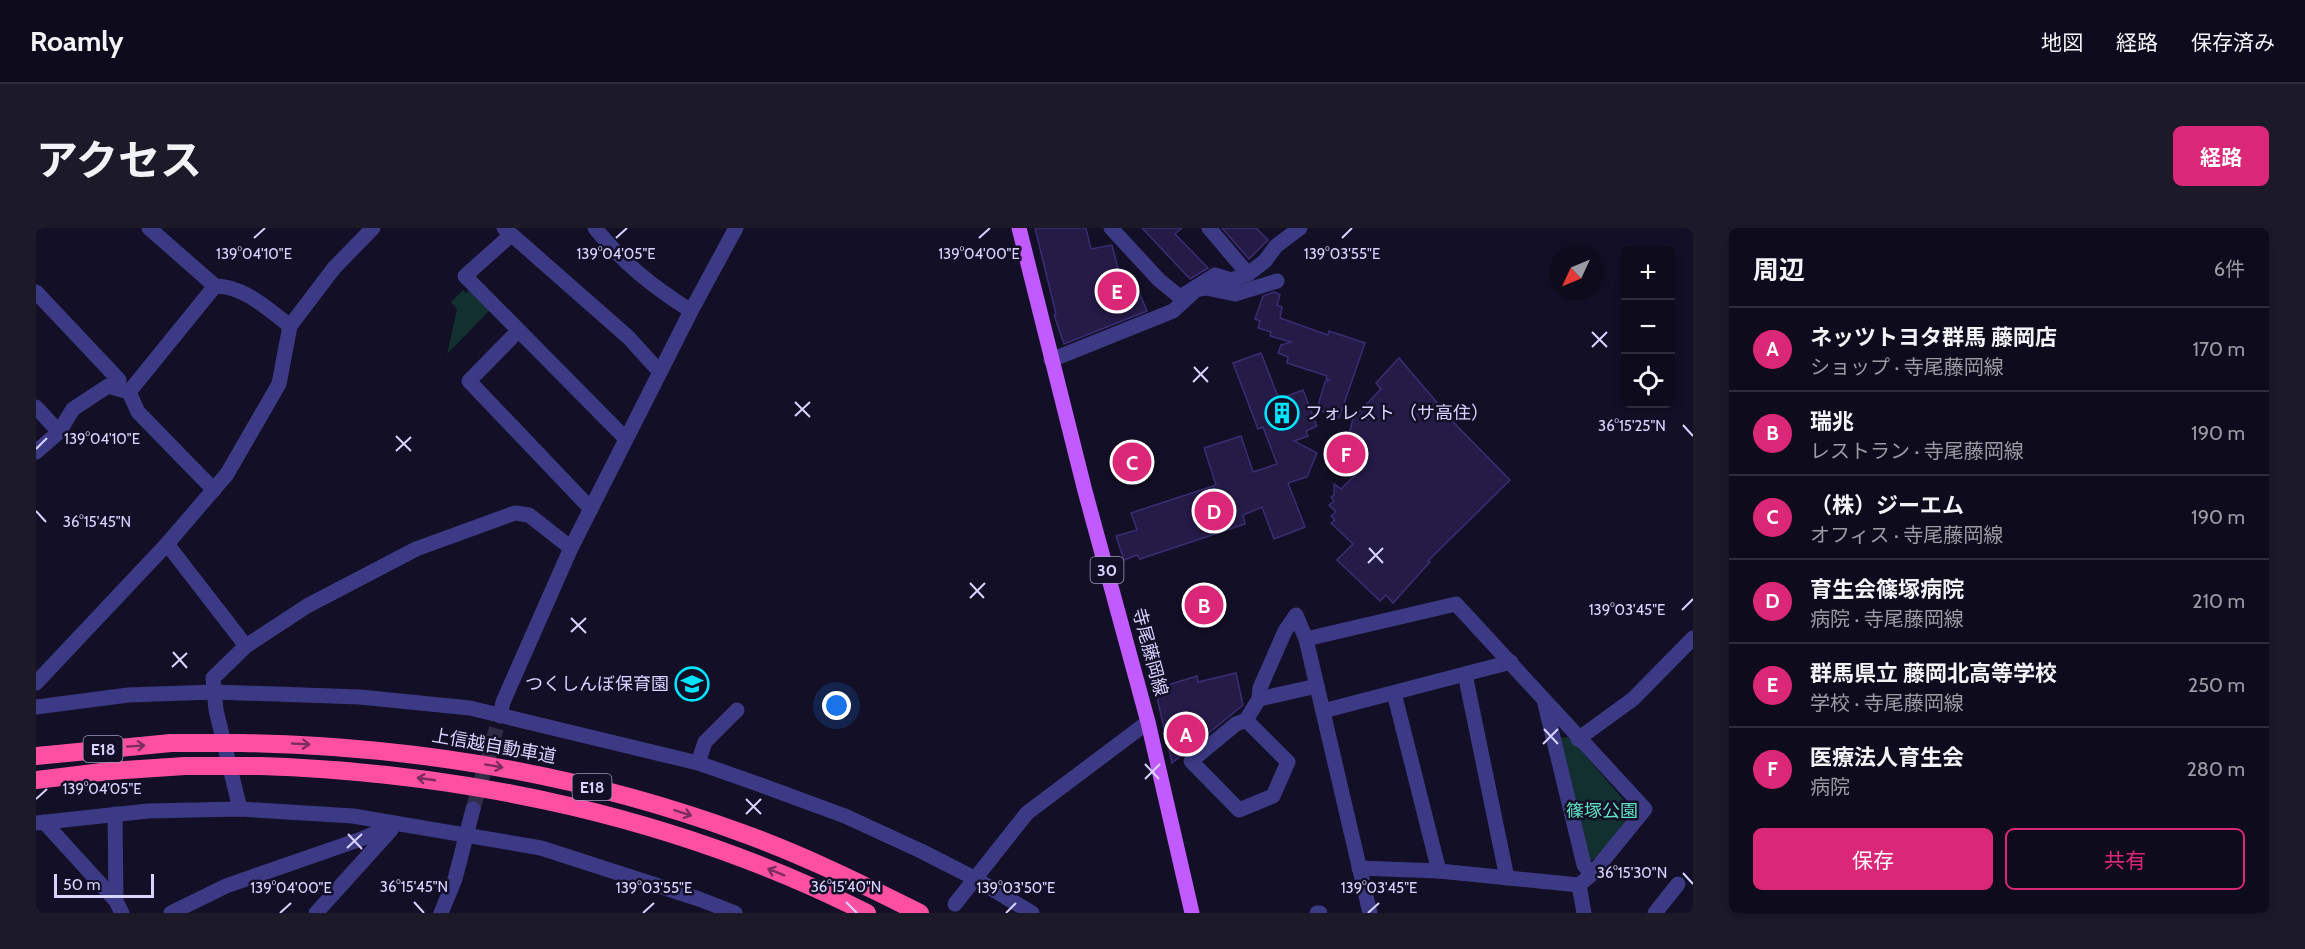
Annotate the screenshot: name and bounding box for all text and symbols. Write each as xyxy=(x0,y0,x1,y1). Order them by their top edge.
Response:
text: Roamly xyxy=(30,24,124,58)
text: 地図 xyxy=(2041,30,2083,55)
text: 経路 xyxy=(2116,30,2158,55)
text: 保存済み xyxy=(2191,30,2275,55)
button: 経路 xyxy=(2173,126,2269,186)
text: アクセス xyxy=(36,134,202,186)
text: 139°04'10"E xyxy=(216,245,292,263)
text: 139°04'05"E xyxy=(576,245,656,263)
text: 139°04'00"E xyxy=(938,245,1020,263)
text: 139°03'55"E xyxy=(1304,245,1380,263)
north arrow xyxy=(1549,246,1603,300)
map controls xyxy=(1621,246,1675,408)
button: + xyxy=(1621,246,1675,300)
text: 周辺 xyxy=(1753,254,1805,286)
text: 6件 xyxy=(2214,257,2245,281)
pin: E xyxy=(1098,268,1136,314)
button: − xyxy=(1621,300,1675,354)
text: ネッツトヨタ群馬 藤岡店 xyxy=(1810,324,2057,351)
text: A xyxy=(1766,337,1779,361)
text: 170 m xyxy=(2193,337,2245,361)
button: locate xyxy=(1621,354,1675,408)
text: ショップ · 寺尾藤岡線 xyxy=(1810,355,2004,379)
building icon: フォレスト （サ高住） xyxy=(1264,395,1300,431)
place label: フォレスト （サ高住） xyxy=(1305,402,1489,424)
text: 瑞兆 xyxy=(1810,408,1854,435)
text: 36°15'25"N xyxy=(1598,417,1666,435)
text: B xyxy=(1766,421,1779,445)
text: 190 m xyxy=(2191,421,2245,445)
text: 139°04'10"E xyxy=(64,430,140,448)
pin: F xyxy=(1326,432,1366,476)
text: レストラン · 寺尾藤岡線 xyxy=(1810,439,2024,463)
pin: C xyxy=(1112,440,1152,484)
pin: D xyxy=(1194,488,1234,534)
text: （株）ジーエム xyxy=(1810,492,1964,519)
text: C xyxy=(1766,505,1779,529)
text: 190 m xyxy=(2191,505,2245,529)
text: 36°15'45"N xyxy=(63,513,131,531)
text: オフィス · 寺尾藤岡線 xyxy=(1810,523,2003,547)
road number: 30 xyxy=(1090,557,1124,583)
text: 育生会篠塚病院 xyxy=(1810,576,1964,603)
pin: B xyxy=(1184,582,1224,628)
text: D xyxy=(1765,589,1780,613)
text: 210 m xyxy=(2192,589,2245,613)
text: 139°03'45"E xyxy=(1589,601,1665,619)
street label: 寺尾藤岡線 xyxy=(1128,606,1172,698)
text: 病院 · 寺尾藤岡線 xyxy=(1810,607,1964,631)
text: 群馬県立 藤岡北高等学校 xyxy=(1810,660,2057,687)
school or university icon: つくしんぼ保育園 xyxy=(674,666,710,702)
place label: つくしんぼ保育園 xyxy=(525,673,669,695)
text: E xyxy=(1767,673,1778,697)
text: 250 m xyxy=(2188,673,2245,697)
your location xyxy=(822,691,851,720)
text: 学校 · 寺尾藤岡線 xyxy=(1810,691,1964,715)
pin: A xyxy=(1166,712,1206,756)
street label: 上信越自動車道 xyxy=(430,724,558,768)
road number: E18 xyxy=(84,736,122,762)
one-way arrow xyxy=(290,738,310,749)
one-way arrow xyxy=(125,740,145,751)
text: 医療法人育生会 xyxy=(1810,744,1964,771)
text: F xyxy=(1767,757,1778,781)
text: 280 m xyxy=(2186,757,2245,781)
one-way arrow xyxy=(484,760,504,771)
one-way arrow xyxy=(416,773,436,784)
road number: E18 xyxy=(572,774,612,800)
text: 病院 xyxy=(1810,775,1850,799)
text: 139°04'05"E xyxy=(62,780,142,798)
park label: 篠塚公園 xyxy=(1566,800,1638,822)
one-way arrow xyxy=(673,808,692,819)
button: 保存 xyxy=(1753,828,1993,890)
button: 共有 xyxy=(2005,828,2245,890)
text: 36°15'30"N xyxy=(1597,864,1667,882)
one-way arrow xyxy=(767,866,785,877)
scale bar xyxy=(54,871,154,898)
text: 50 m xyxy=(63,875,100,894)
text: 36°15'45"N xyxy=(380,878,448,896)
text: 36°15'40"N xyxy=(811,878,881,896)
text: 139°04'00"E xyxy=(250,879,332,897)
text: 139°03'55"E xyxy=(616,879,692,897)
text: 139°03'50"E xyxy=(977,879,1055,897)
text: 139°03'45"E xyxy=(1341,879,1417,897)

